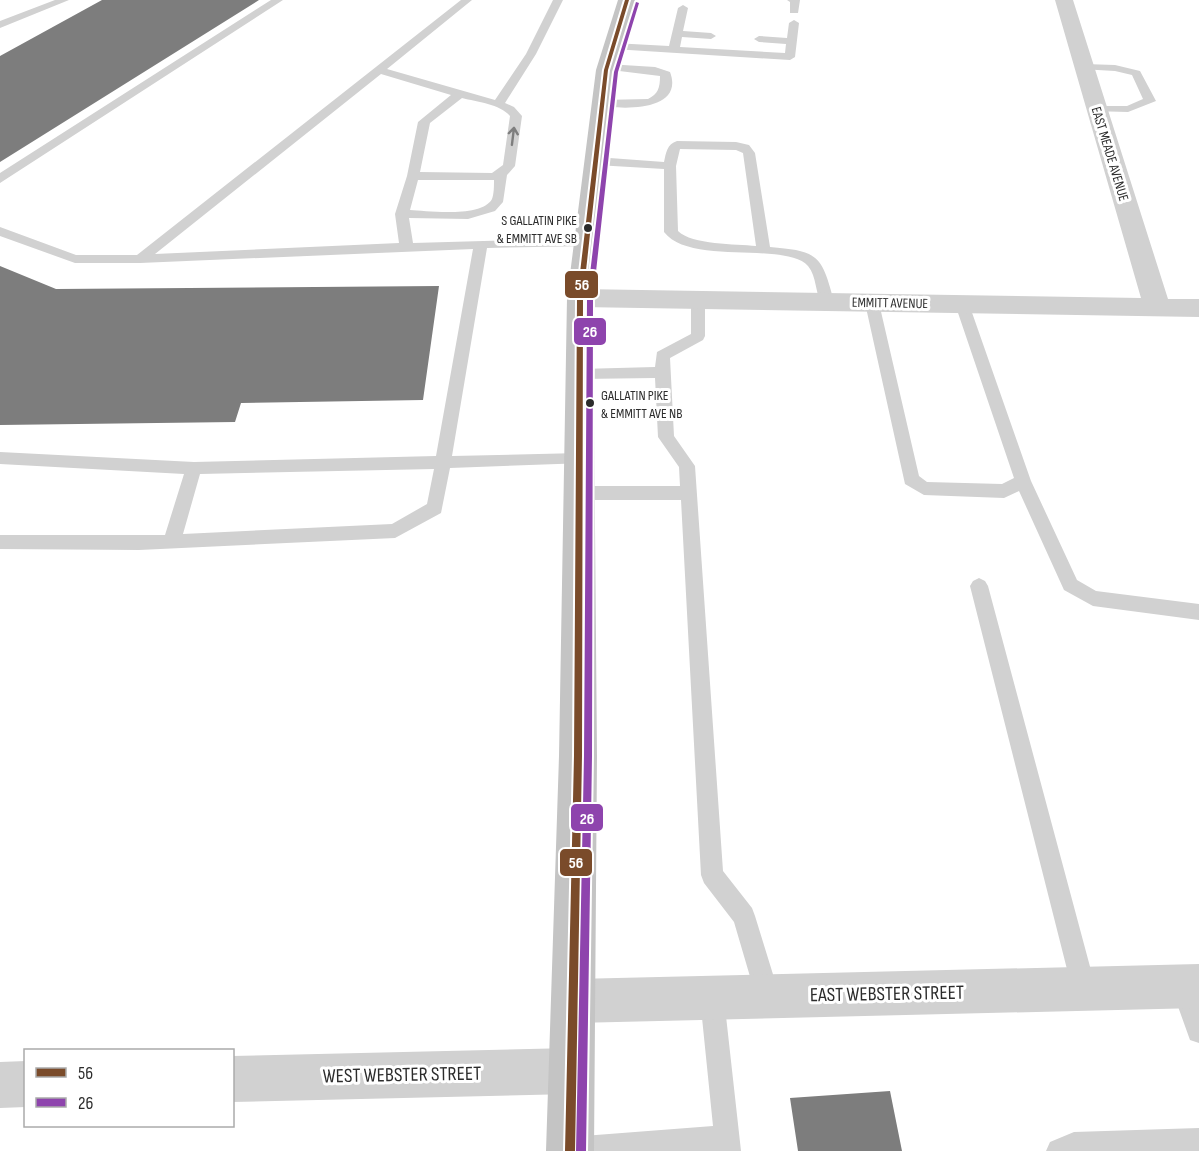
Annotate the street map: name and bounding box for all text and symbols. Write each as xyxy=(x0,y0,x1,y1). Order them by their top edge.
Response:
street label: EAST MEADE AVENUE xyxy=(1088,105,1132,203)
one-way arrow xyxy=(508,126,519,146)
place label: S GALLATIN PIKE & EMMITT AVE SB xyxy=(497,212,577,247)
marker: S GALLATIN PIKE & EMMITT AVE SB xyxy=(582,222,594,234)
line badge: 56 xyxy=(564,270,599,299)
text: 56 xyxy=(575,276,589,295)
street label: EMMITT AVENUE xyxy=(852,294,929,312)
line badge: 26 xyxy=(573,317,607,346)
text: 26 xyxy=(583,323,597,342)
place label: GALLATIN PIKE & EMMITT AVE NB xyxy=(601,387,682,422)
marker: GALLATIN PIKE & EMMITT AVE NB xyxy=(584,397,596,409)
line badge: 26 xyxy=(570,803,604,832)
text: 26 xyxy=(580,810,594,829)
line badge: 56 xyxy=(559,848,593,877)
text: 56 xyxy=(569,854,583,873)
street label: EAST WEBSTER STREET xyxy=(810,981,964,1007)
legend xyxy=(24,1049,234,1127)
street label: WEST WEBSTER STREET xyxy=(322,1062,482,1088)
text: 56 xyxy=(78,1063,93,1084)
text: 26 xyxy=(78,1093,93,1114)

